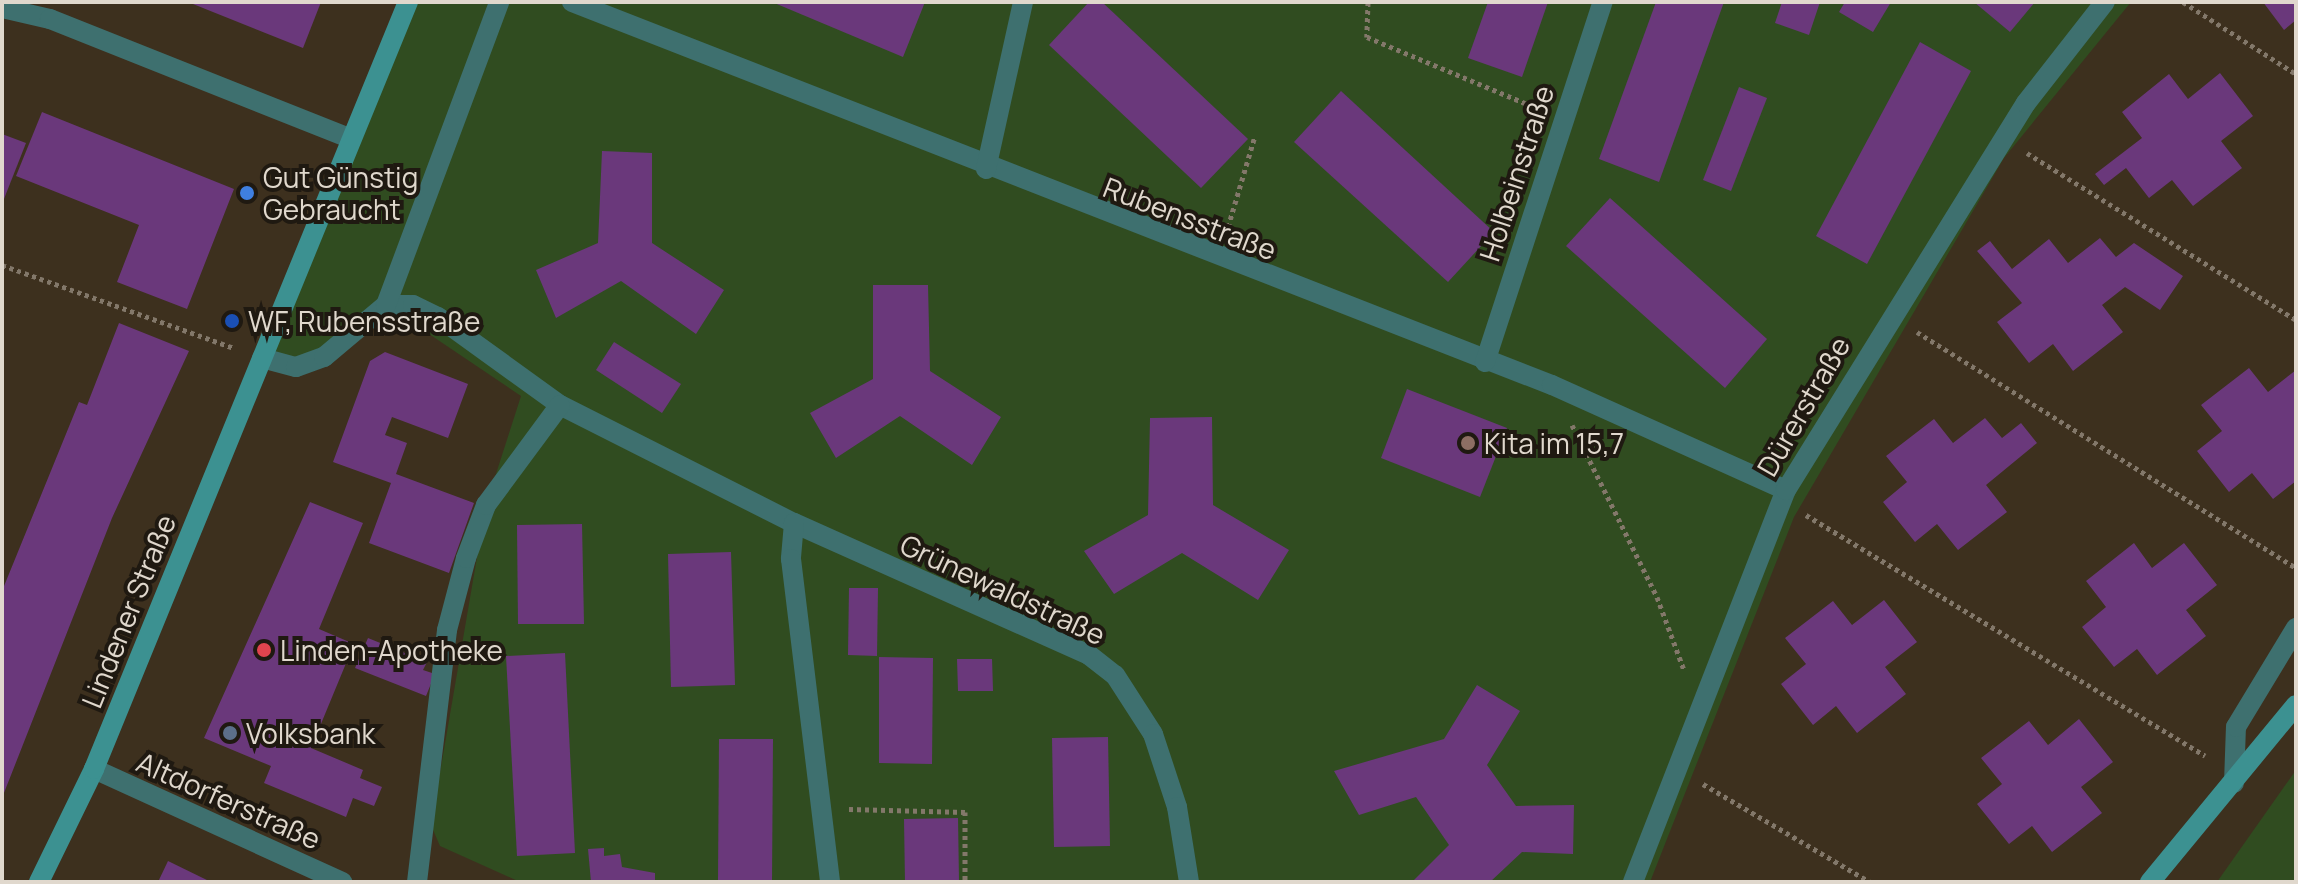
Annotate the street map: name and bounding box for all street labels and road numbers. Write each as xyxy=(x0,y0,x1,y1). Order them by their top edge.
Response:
street label: Holbeinstraße xyxy=(1472,81,1560,265)
street label: Rubensstraße xyxy=(1099,170,1281,266)
street label: Dürerstraße xyxy=(1750,330,1856,482)
street label: Lindener Straße xyxy=(74,510,182,712)
street label: Grünewaldstraße xyxy=(895,527,1111,651)
street label: Altdorferstraße xyxy=(132,744,326,856)

